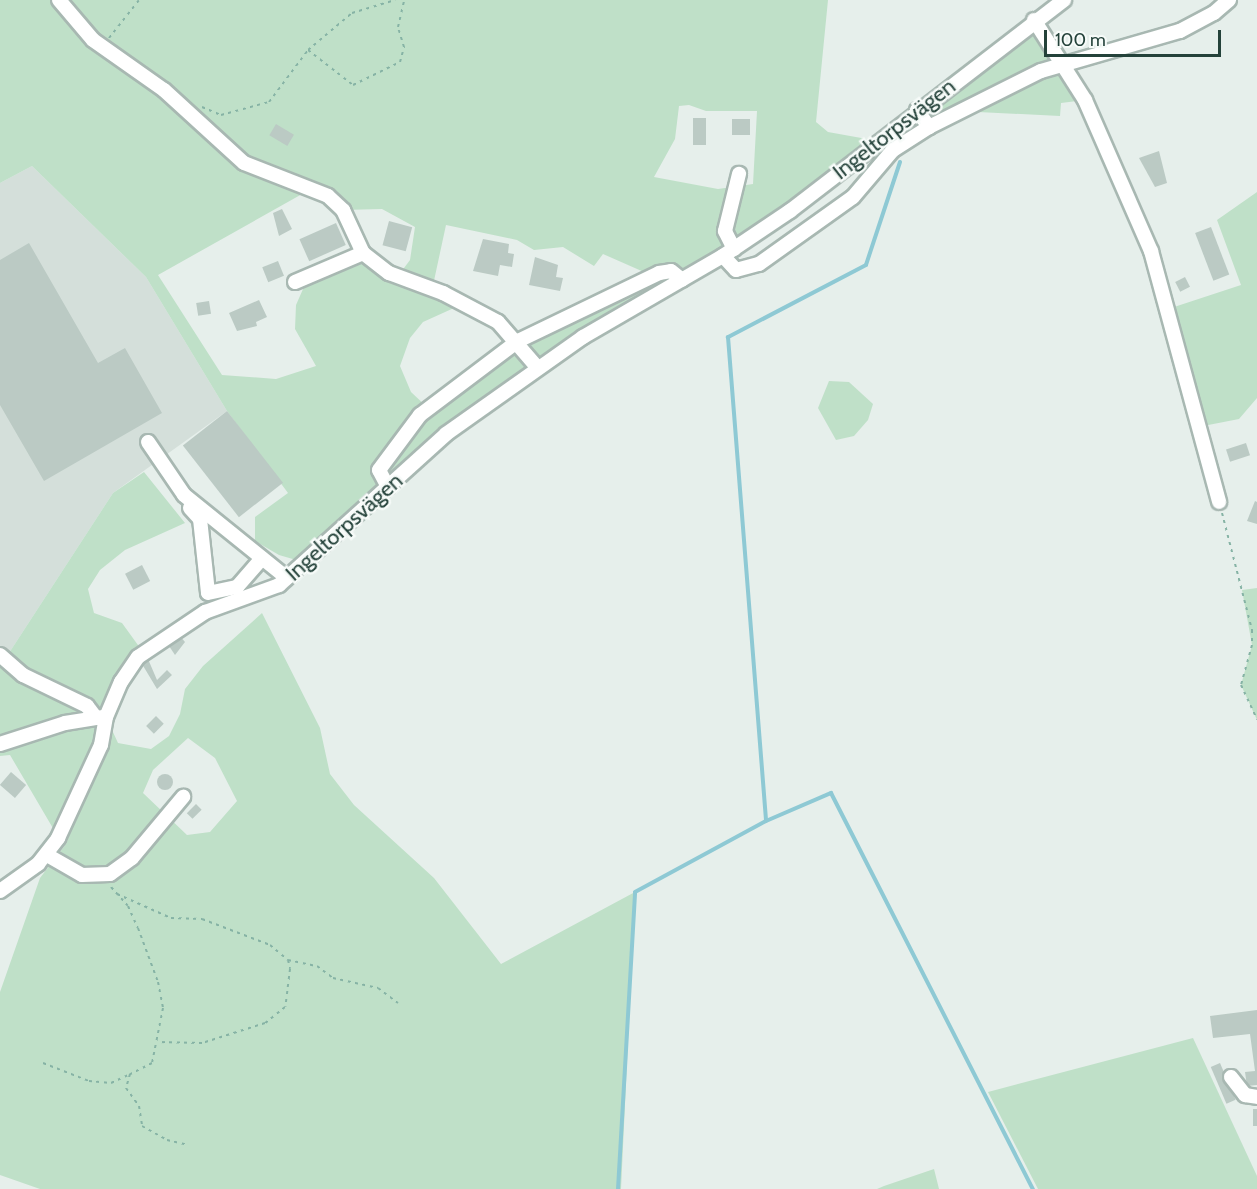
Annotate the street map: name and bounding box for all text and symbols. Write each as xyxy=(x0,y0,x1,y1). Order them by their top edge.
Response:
scale bar xyxy=(1047,18,1224,56)
text: 100 m xyxy=(1055,29,1106,51)
street label: Ingeltorpsvägen xyxy=(827,73,961,185)
street label: Ingeltorpsvägen xyxy=(280,468,408,586)

